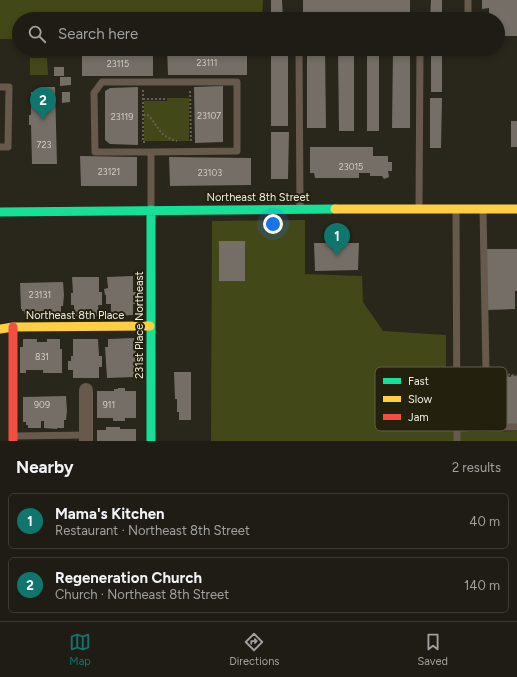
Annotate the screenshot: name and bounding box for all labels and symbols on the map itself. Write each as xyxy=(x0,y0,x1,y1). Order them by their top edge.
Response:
house number: 23111 xyxy=(196,57,218,68)
house number: 23115 xyxy=(107,58,129,69)
pin: 2 xyxy=(30,87,56,120)
house number: 23107 xyxy=(197,110,221,121)
house number: 23119 xyxy=(111,111,133,122)
house number: 723 xyxy=(37,139,51,150)
house number: 23015 xyxy=(339,161,363,172)
house number: 23121 xyxy=(98,166,120,177)
house number: 23103 xyxy=(198,167,222,178)
street label: Northeast 8th Street xyxy=(206,191,310,204)
your location xyxy=(263,214,283,234)
pin: 1 xyxy=(324,223,350,256)
street label: 231st Place Northeast xyxy=(133,271,146,379)
house number: 23131 xyxy=(29,289,51,300)
street label: Northeast 8th Place xyxy=(26,309,124,322)
house number: 831 xyxy=(35,351,49,362)
legend xyxy=(375,367,507,431)
text: Fast xyxy=(408,375,429,388)
text: Slow xyxy=(408,393,432,406)
house number: 909 xyxy=(34,399,50,410)
house number: 911 xyxy=(103,399,115,410)
text: Jam xyxy=(408,411,429,424)

